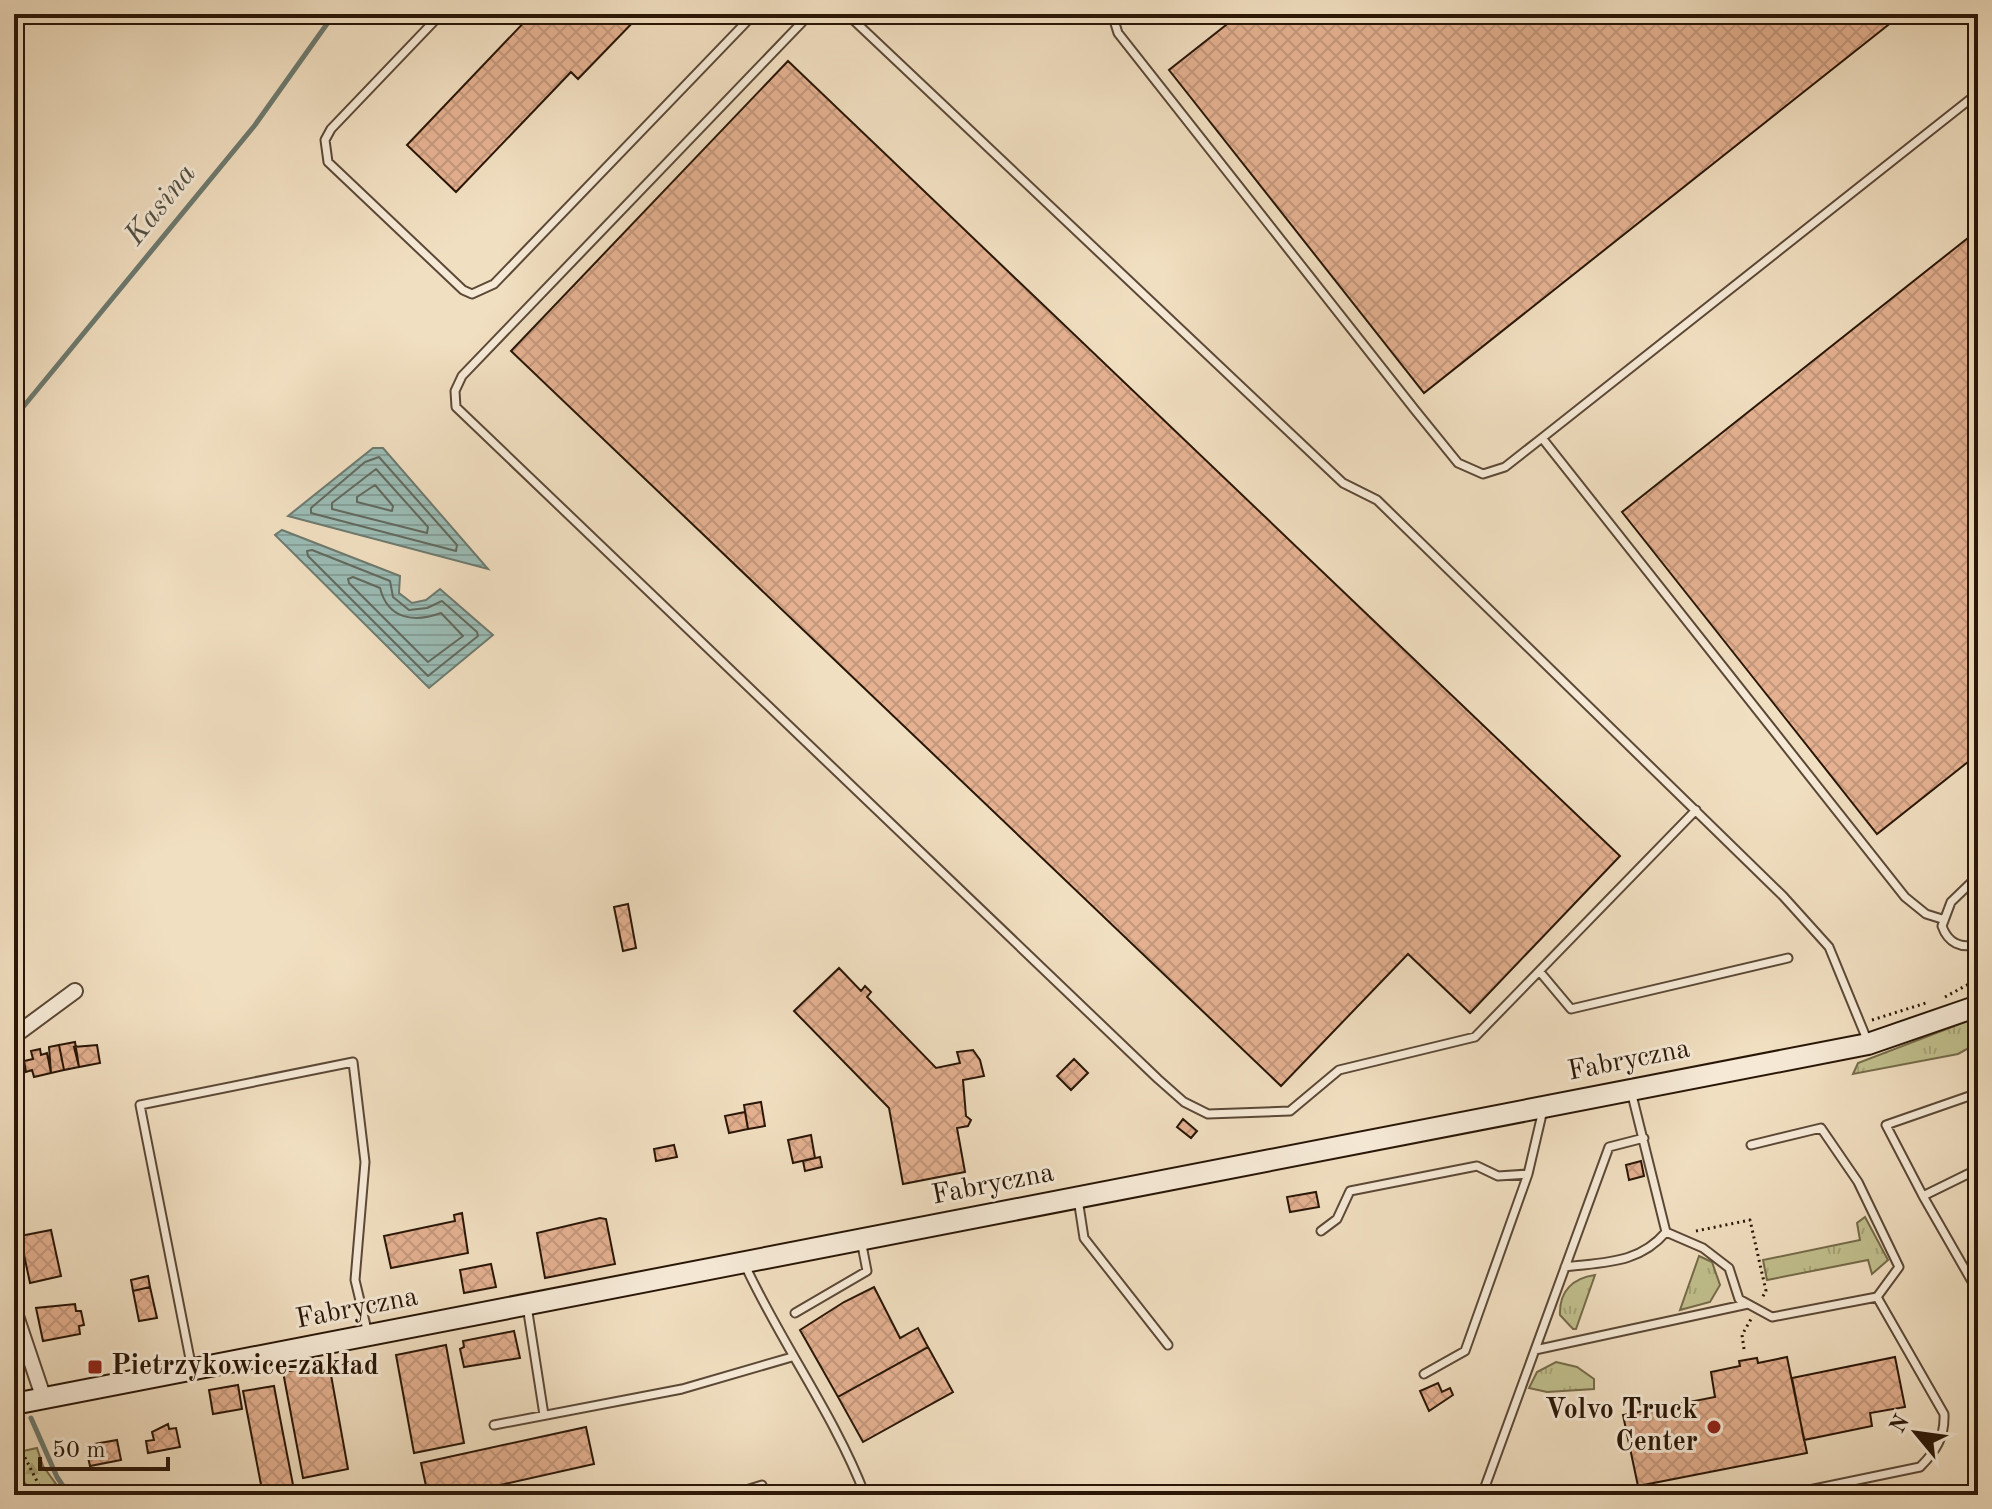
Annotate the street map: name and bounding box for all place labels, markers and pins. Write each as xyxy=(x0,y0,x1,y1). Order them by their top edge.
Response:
place label: Pietrzykowice-zakład xyxy=(111,1353,379,1381)
marker: Pietrzykowice-zakład xyxy=(86,1358,104,1376)
place label: Volvo Truck Center xyxy=(1545,1397,1698,1457)
marker: Volvo Truck Center xyxy=(1705,1418,1723,1436)

